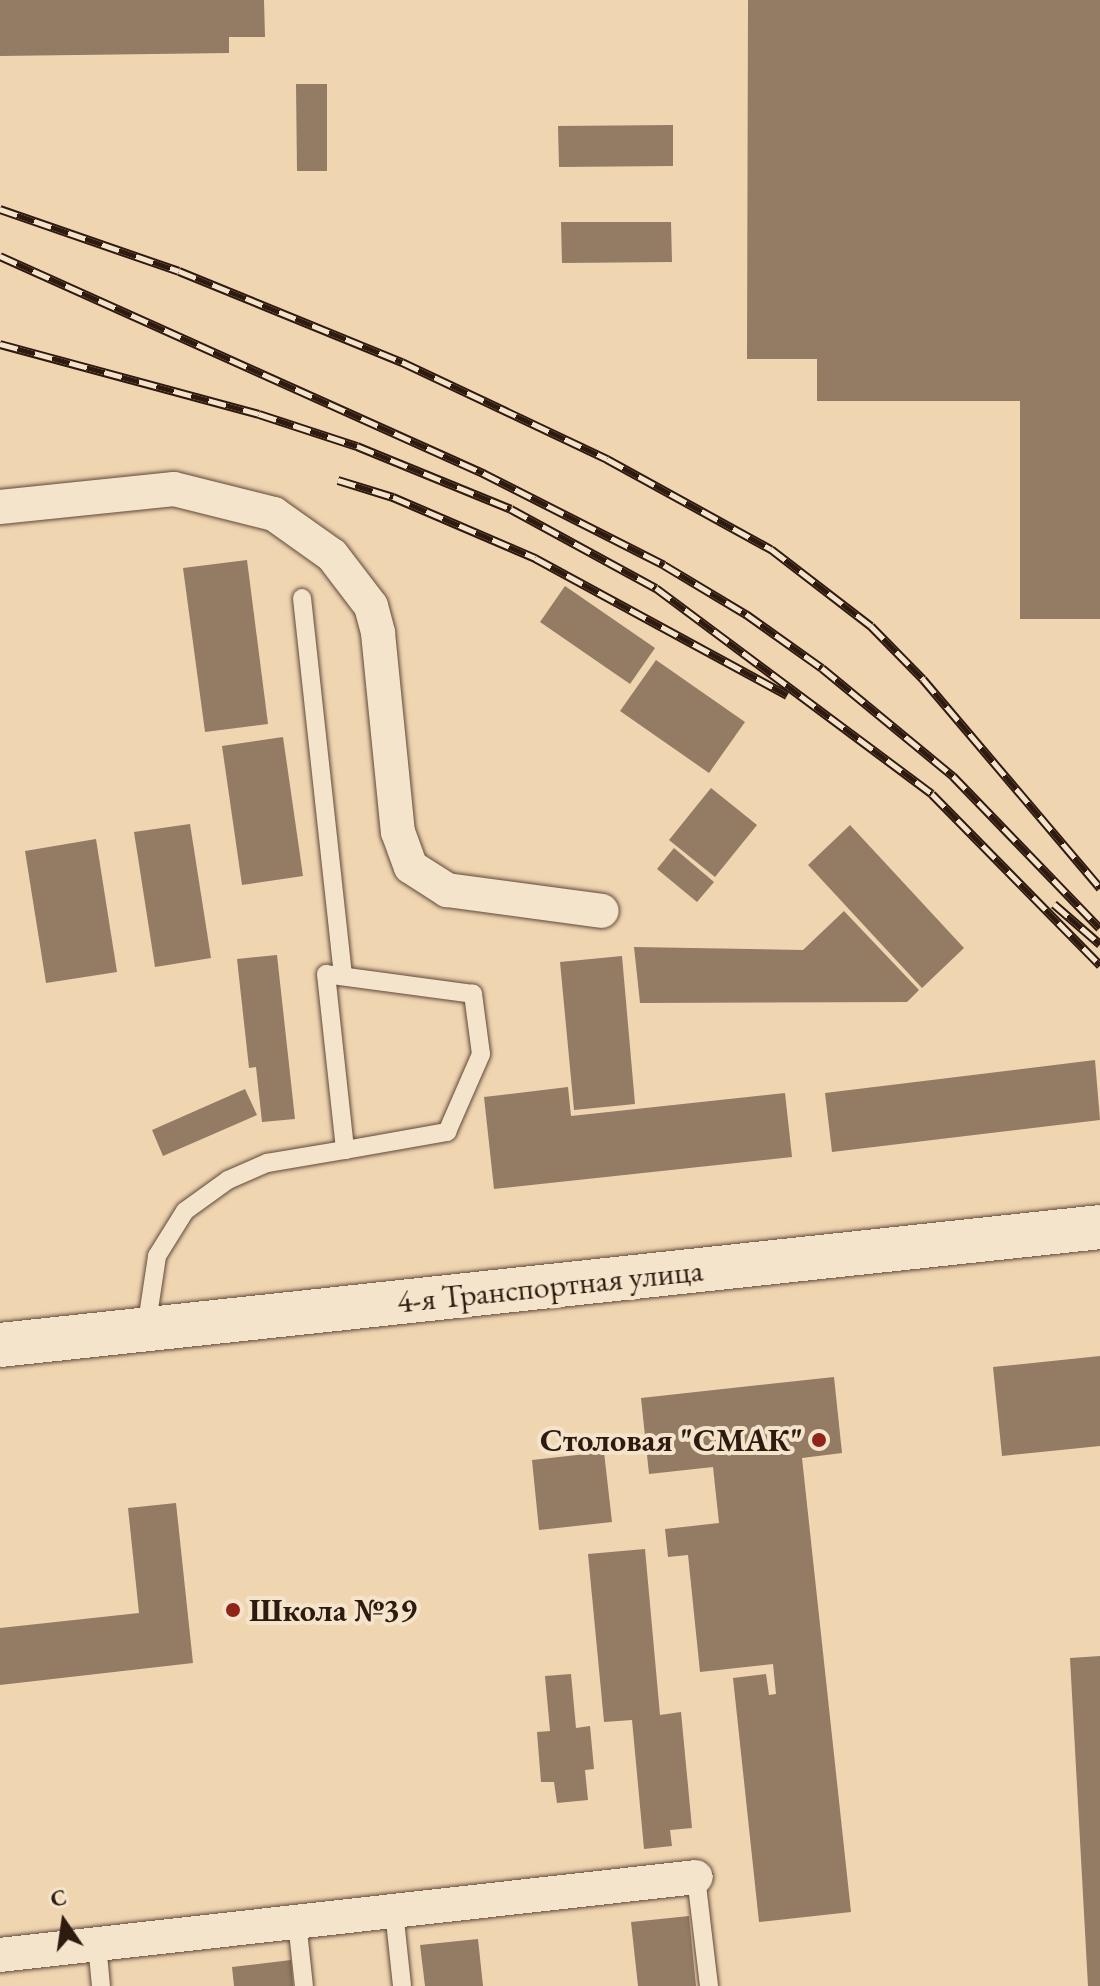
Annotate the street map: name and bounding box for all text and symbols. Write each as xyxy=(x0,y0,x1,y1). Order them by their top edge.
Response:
street label: 4-я Транспортная улица xyxy=(395,1251,705,1321)
place label: Столовая "СМАК" xyxy=(540,1421,803,1459)
marker: Столовая "СМАК" xyxy=(810,1431,828,1449)
place label: Школа №39 xyxy=(249,1591,417,1629)
marker: Школа №39 xyxy=(224,1601,242,1619)
north arrow xyxy=(24,1882,104,1962)
text: С xyxy=(48,1882,69,1914)

